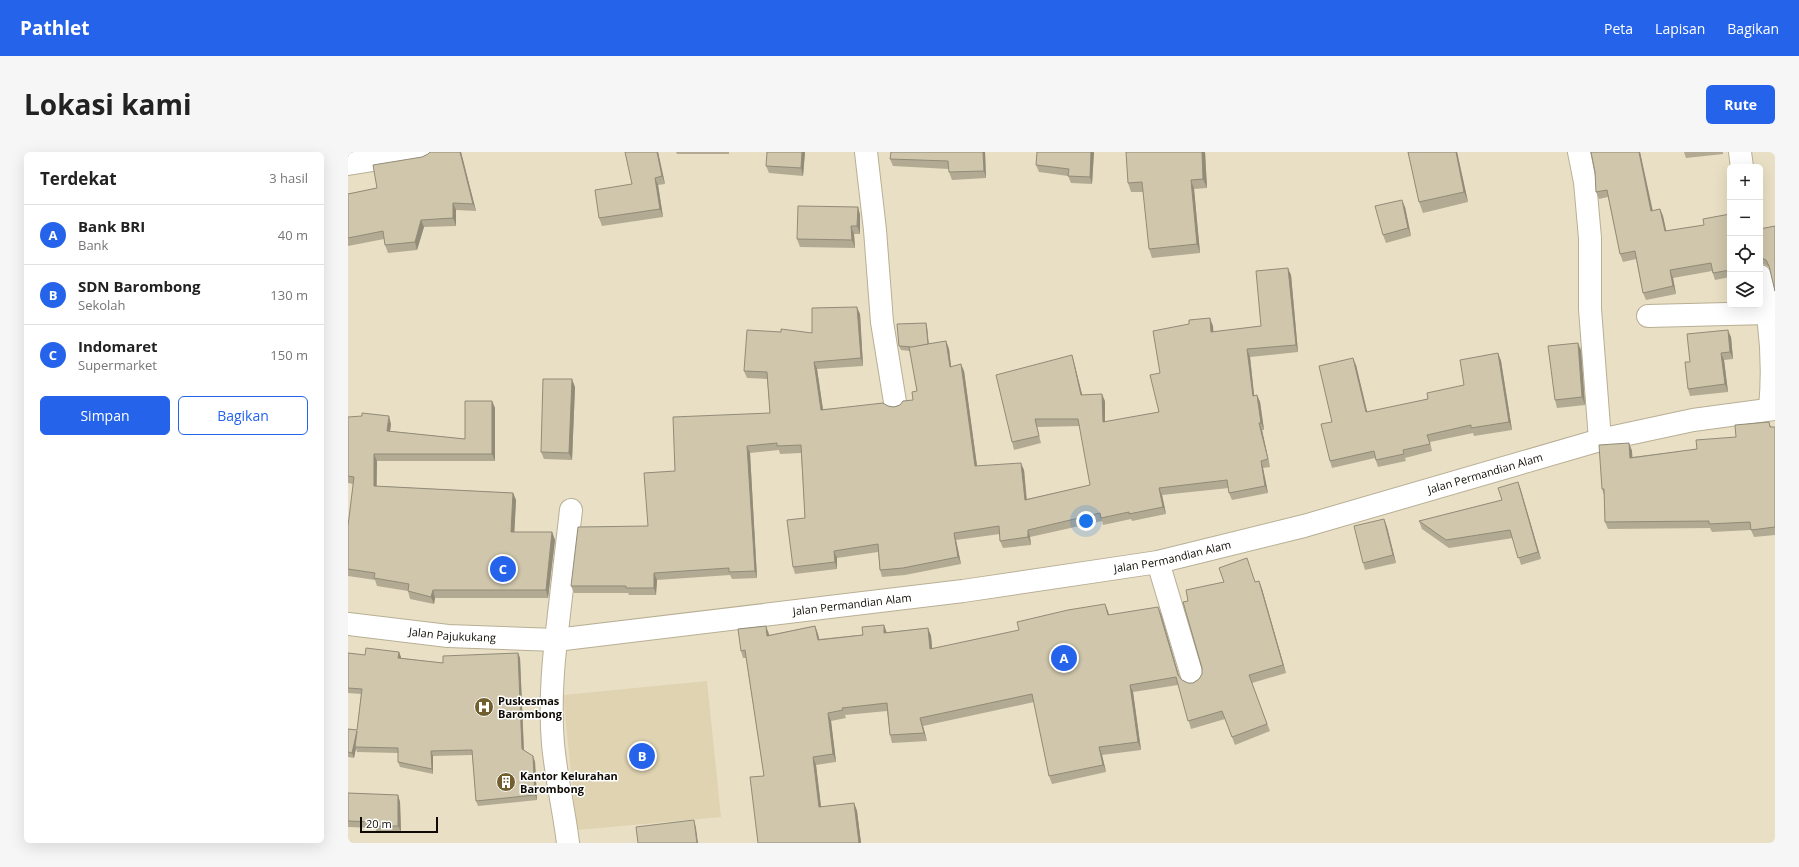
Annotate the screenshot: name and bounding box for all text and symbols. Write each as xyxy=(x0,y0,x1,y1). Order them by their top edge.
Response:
text: Pathlet xyxy=(20,15,89,41)
text: Peta xyxy=(1604,19,1633,38)
text: Lapisan xyxy=(1655,19,1705,38)
text: Bagikan xyxy=(1727,19,1779,38)
text: Lokasi kami xyxy=(24,85,191,123)
button: Rute xyxy=(1706,85,1775,124)
map controls xyxy=(1727,164,1763,308)
button: + xyxy=(1727,164,1763,200)
text: Terdekat xyxy=(40,167,117,190)
text: 3 hasil xyxy=(269,169,308,187)
button: − xyxy=(1727,200,1763,236)
text: Bank BRI xyxy=(78,216,145,236)
text: A xyxy=(49,226,57,244)
text: 40 m xyxy=(278,226,308,244)
text: Bank xyxy=(78,236,108,254)
button: locate xyxy=(1727,236,1763,272)
button: layers xyxy=(1727,272,1763,308)
text: SDN Barombong xyxy=(78,276,201,296)
text: B xyxy=(49,286,57,304)
text: 130 m xyxy=(270,286,308,304)
text: Sekolah xyxy=(78,296,126,314)
text: Indomaret xyxy=(78,336,158,356)
text: C xyxy=(49,346,57,364)
text: 150 m xyxy=(270,346,308,364)
text: Supermarket xyxy=(78,356,157,374)
button: Simpan xyxy=(40,396,170,435)
button: Bagikan xyxy=(178,396,308,435)
street label: Jalan Permandian Alam xyxy=(1425,449,1544,497)
your location xyxy=(1076,511,1096,531)
street label: Jalan Permandian Alam xyxy=(1112,536,1232,576)
pin: C xyxy=(490,554,516,584)
street label: Jalan Permandian Alam xyxy=(791,589,912,619)
street label: Jalan Pajukukang xyxy=(407,623,496,645)
pin: A xyxy=(1051,643,1077,673)
place label: Puskesmas Barombong xyxy=(498,693,563,721)
hospital icon: Puskesmas Barombong xyxy=(473,696,495,718)
pin: B xyxy=(629,741,655,771)
place label: Kantor Kelurahan Barombong xyxy=(520,768,618,796)
building icon: Kantor Kelurahan Barombong xyxy=(495,771,517,793)
scale bar xyxy=(360,815,438,834)
text: 20 m xyxy=(366,816,392,831)

